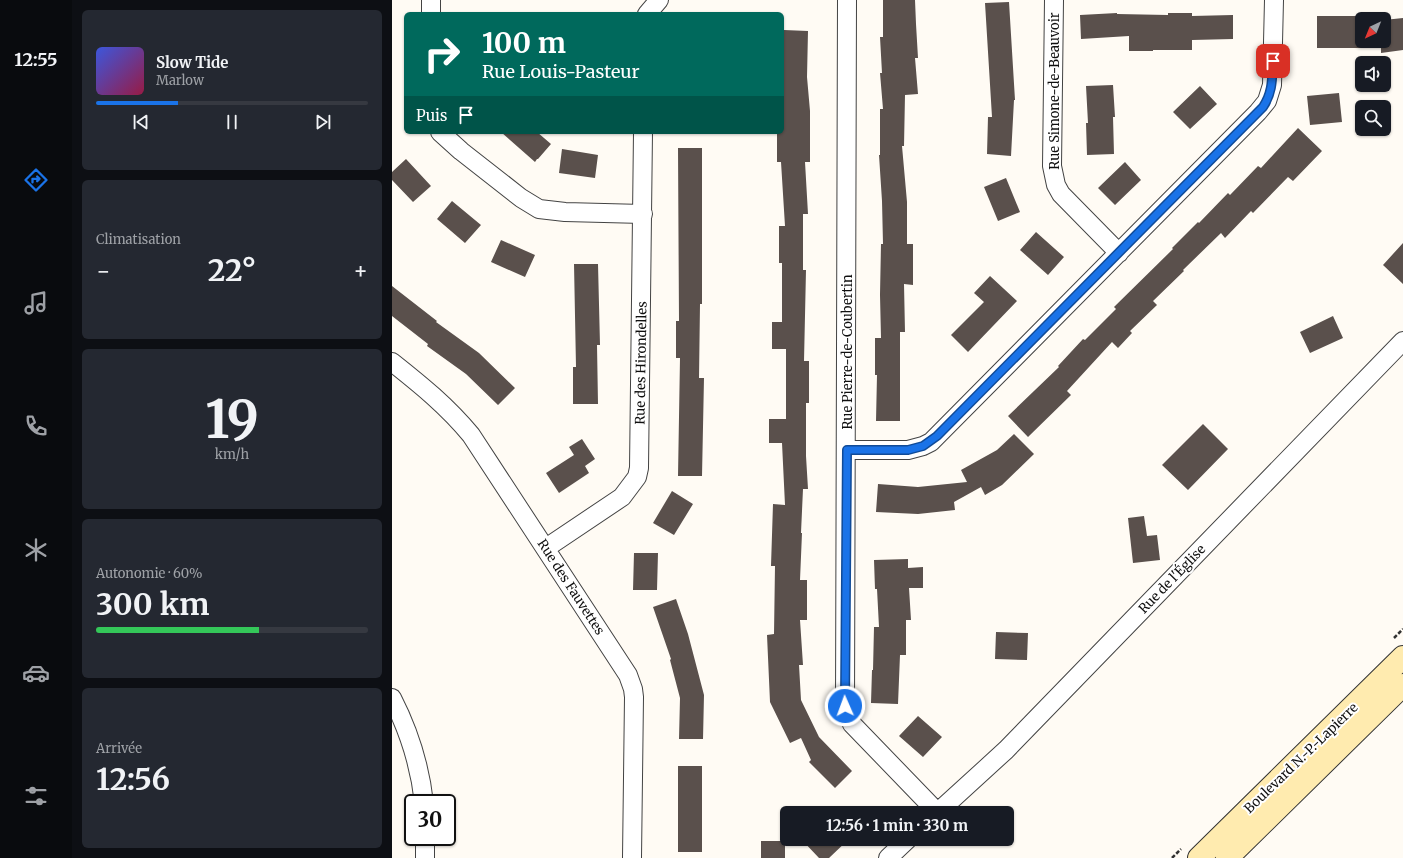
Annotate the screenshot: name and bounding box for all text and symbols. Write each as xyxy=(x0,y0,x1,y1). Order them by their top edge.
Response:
street label: Rue Simone-de-Beauvoir xyxy=(1046,12,1063,170)
north arrow xyxy=(1355,12,1391,48)
map controls xyxy=(1355,12,1391,136)
text: 100 m xyxy=(482,25,566,61)
icon: right xyxy=(416,28,468,80)
pin xyxy=(1256,44,1290,78)
text: 12:55 xyxy=(14,48,58,71)
icon: arrive xyxy=(1262,50,1284,72)
text: Slow Tide xyxy=(156,53,228,72)
button: sound xyxy=(1355,56,1391,92)
text: Rue Louis-Pasteur xyxy=(482,60,640,83)
text: Marlow xyxy=(156,72,204,89)
button: search xyxy=(1355,100,1391,136)
icon: arrive xyxy=(455,104,477,126)
text: Puis xyxy=(416,106,447,125)
icon: previous xyxy=(130,111,152,133)
icon: pause xyxy=(221,111,243,133)
icon: next xyxy=(312,111,334,133)
icon: directions xyxy=(22,166,50,194)
text: Climatisation xyxy=(96,231,181,248)
text: 22° xyxy=(208,251,256,289)
text: − xyxy=(96,257,111,285)
text: + xyxy=(353,257,368,285)
street label: Rue Pierre-de-Coubertin xyxy=(839,274,856,430)
icon: music xyxy=(22,289,50,317)
street label: Rue des Hirondelles xyxy=(631,301,651,425)
text: 19 xyxy=(205,387,259,452)
icon: phone xyxy=(22,412,50,440)
text: km/h xyxy=(215,446,249,463)
icon: climate xyxy=(22,536,50,564)
street label: Rue des Fauvettes xyxy=(534,536,608,638)
street label: Rue de l'Église xyxy=(1134,540,1209,617)
text: Autonomie · 60% xyxy=(96,565,202,582)
text: 300 km xyxy=(96,585,209,623)
icon: car xyxy=(22,659,50,687)
position arrow xyxy=(824,685,866,727)
street label: Boulevard N.-P.-Lapierre xyxy=(1240,699,1362,817)
text: Arrivée xyxy=(96,740,142,757)
text: 12:56 xyxy=(96,760,170,798)
icon: filters xyxy=(22,782,50,810)
speed limit sign: 30 xyxy=(404,794,456,846)
text: 12:56 · 1 min · 330 m xyxy=(826,816,968,835)

